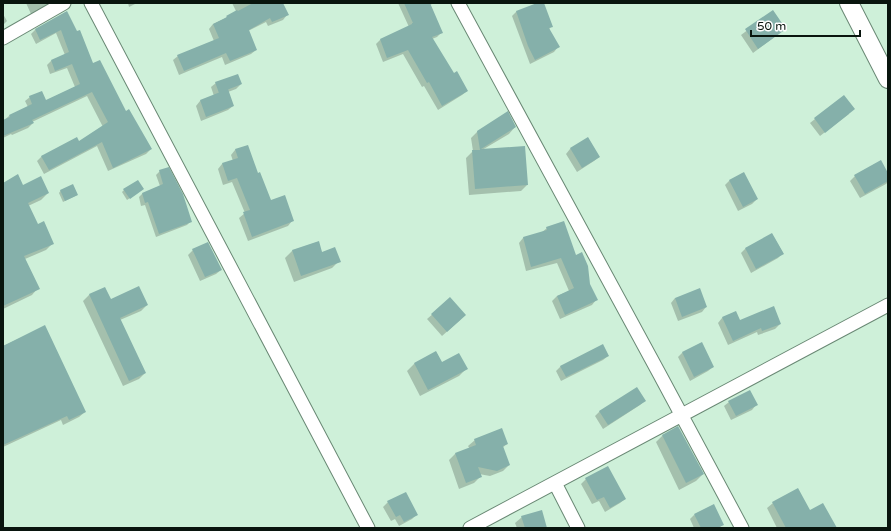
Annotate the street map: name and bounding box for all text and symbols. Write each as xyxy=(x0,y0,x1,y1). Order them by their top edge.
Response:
scale bar xyxy=(751,12,860,38)
text: 50 m xyxy=(757,19,786,33)

